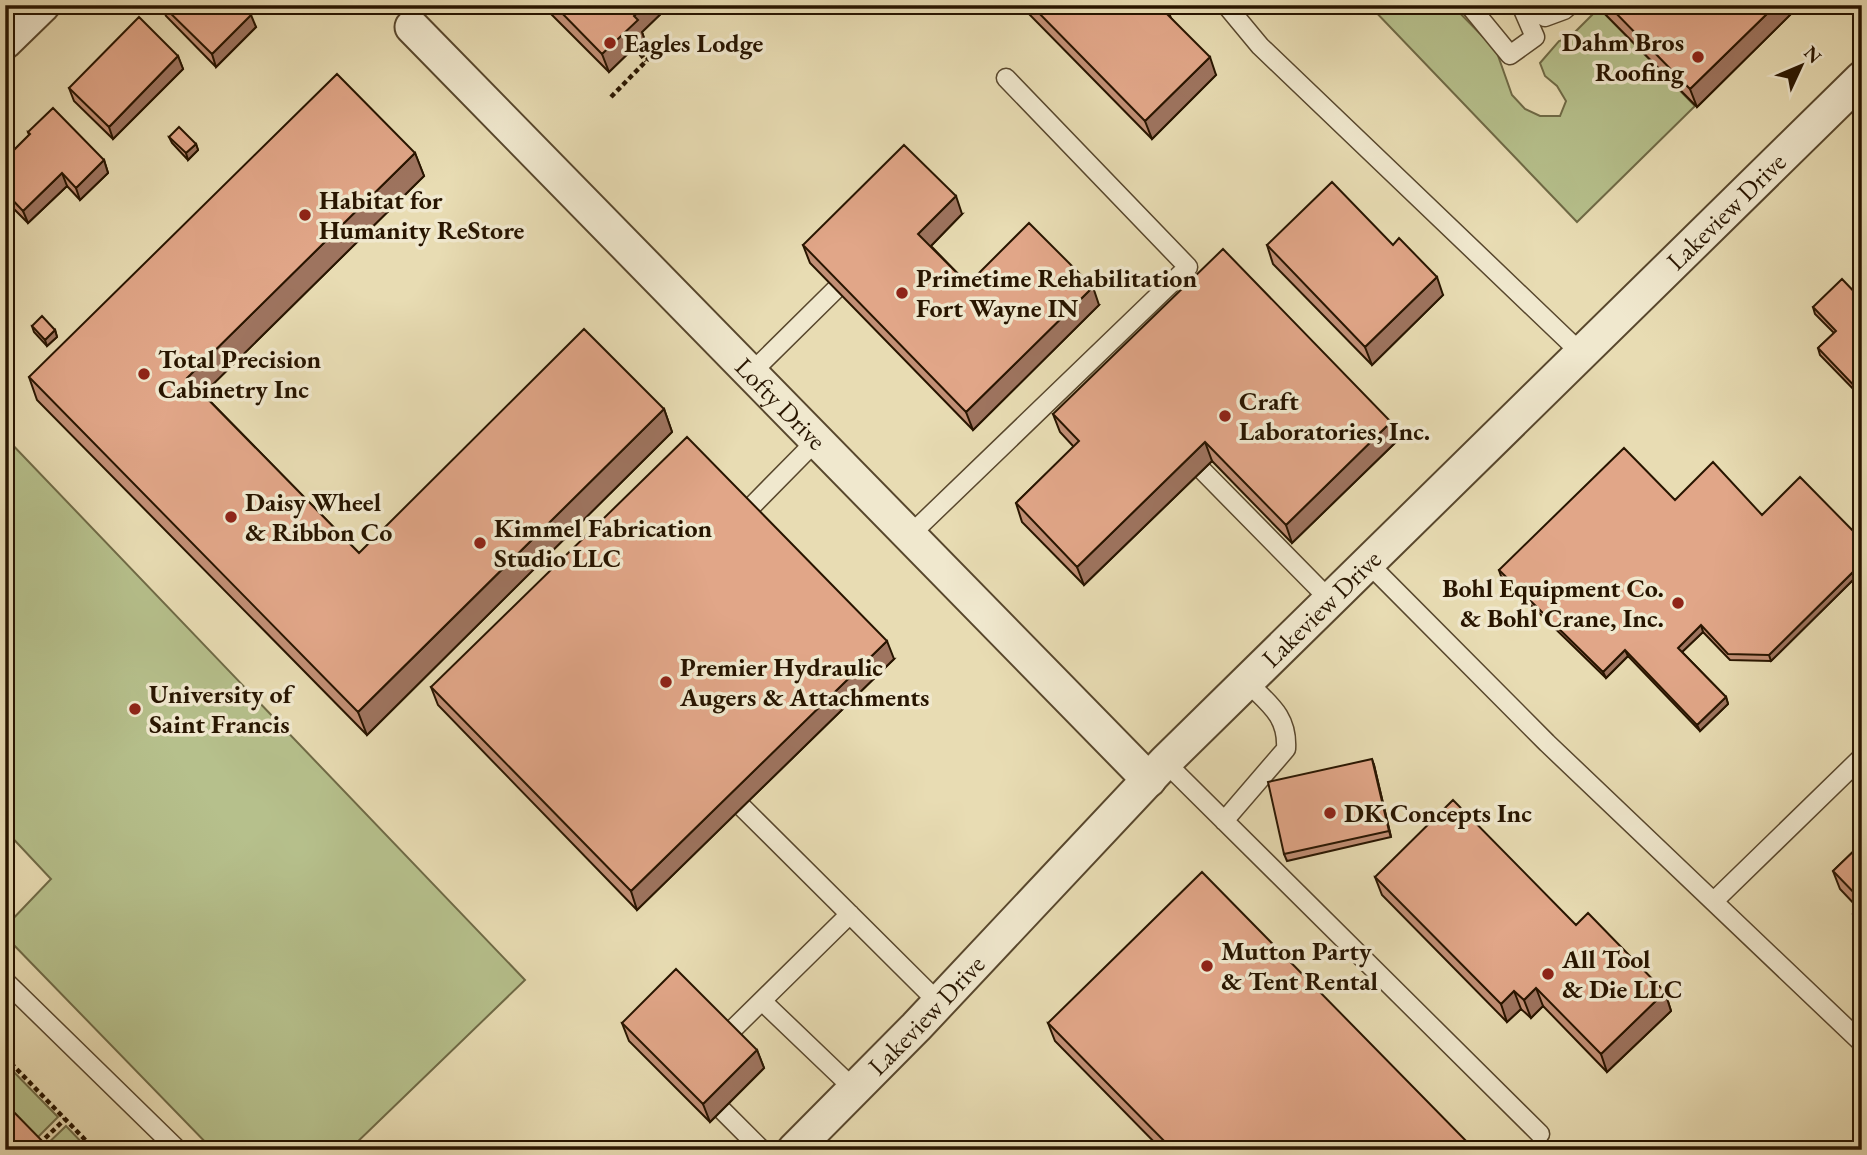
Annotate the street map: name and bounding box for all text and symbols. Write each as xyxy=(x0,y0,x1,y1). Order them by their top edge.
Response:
place label: Dahm Bros Roofing xyxy=(1562,25,1685,89)
place label: Eagles Lodge xyxy=(624,26,763,60)
north arrow xyxy=(1766,32,1836,102)
marker: Eagles Lodge xyxy=(602,35,618,51)
text: N xyxy=(1799,40,1828,69)
marker: Dahm Bros Roofing xyxy=(1690,49,1706,65)
street label: Lakeview Drive xyxy=(1659,145,1793,278)
place label: Habitat for Humanity ReStore xyxy=(319,183,525,247)
marker: Habitat for Humanity ReStore xyxy=(297,207,313,223)
place label: Primetime Rehabilitation Fort Wayne IN xyxy=(916,261,1197,325)
marker: Primetime Rehabilitation Fort Wayne IN xyxy=(894,285,910,301)
place label: Total Precision Cabinetry Inc xyxy=(158,342,322,406)
street label: Lofty Drive xyxy=(728,350,834,457)
marker: Total Precision Cabinetry Inc xyxy=(136,366,152,382)
place label: Craft Laboratories, Inc. xyxy=(1239,384,1430,448)
marker: Craft Laboratories, Inc. xyxy=(1217,408,1233,424)
place label: Daisy Wheel & Ribbon Co xyxy=(245,485,392,549)
marker: Daisy Wheel & Ribbon Co xyxy=(223,509,239,525)
place label: Kimmel Fabrication Studio LLC xyxy=(494,511,713,575)
marker: Kimmel Fabrication Studio LLC xyxy=(472,535,488,551)
street label: Lakeview Drive xyxy=(1254,542,1388,675)
place label: Bohl Equipment Co. & Bohl Crane, Inc. xyxy=(1442,571,1664,635)
marker: Bohl Equipment Co. & Bohl Crane, Inc. xyxy=(1670,595,1686,611)
place label: Premier Hydraulic Augers & Attachments xyxy=(679,650,929,714)
marker: Premier Hydraulic Augers & Attachments xyxy=(658,674,674,690)
place label: University of Saint Francis xyxy=(149,677,296,741)
marker: University of Saint Francis xyxy=(127,701,143,717)
place label: DK Concepts Inc xyxy=(1344,796,1532,830)
marker: DK Concepts Inc xyxy=(1322,805,1338,821)
place label: Mutton Party & Tent Rental xyxy=(1221,934,1378,998)
place label: All Tool & Die LLC xyxy=(1561,942,1682,1006)
street label: Lakeview Drive xyxy=(861,948,992,1083)
marker: Mutton Party & Tent Rental xyxy=(1199,958,1215,974)
marker: All Tool & Die LLC xyxy=(1540,966,1556,982)

